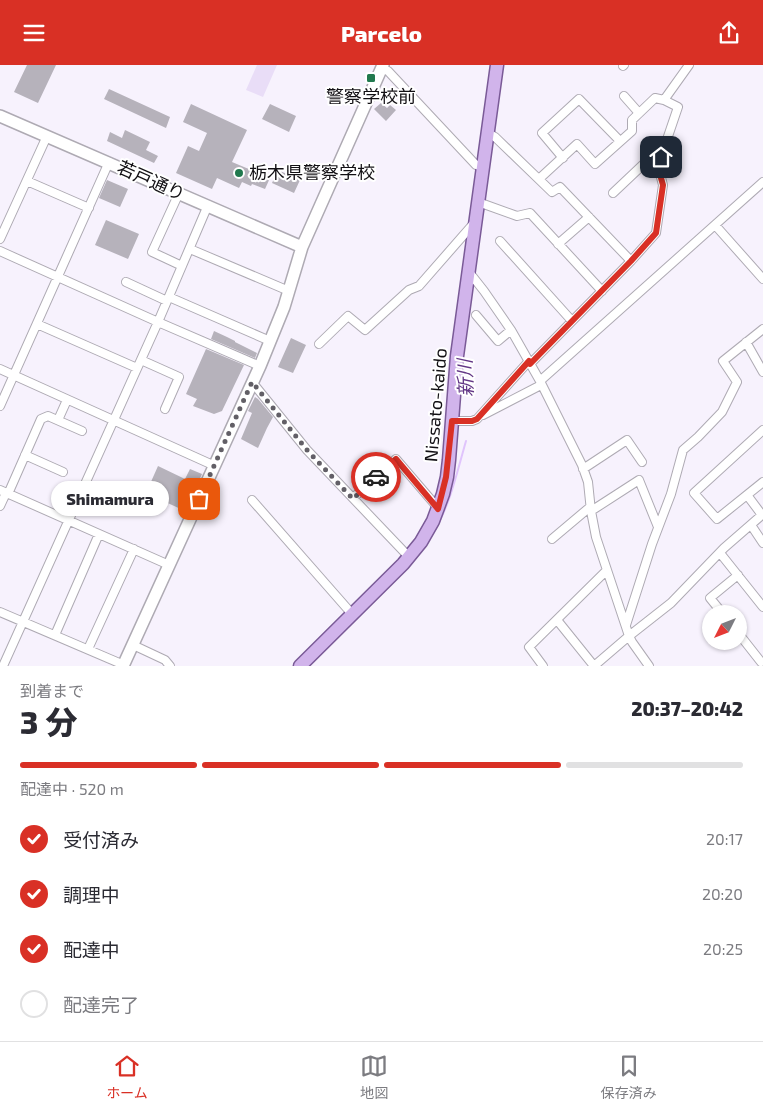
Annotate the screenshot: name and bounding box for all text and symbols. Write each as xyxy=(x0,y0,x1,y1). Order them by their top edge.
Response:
icon: menu xyxy=(20,19,48,47)
icon: share xyxy=(715,19,743,47)
text: Parcelo xyxy=(341,20,422,46)
marker: 警察学校前 xyxy=(365,72,377,84)
place label: 警察学校前 xyxy=(326,85,416,107)
pin xyxy=(640,136,682,178)
icon: home xyxy=(647,143,675,171)
street label: 若戸通り xyxy=(114,155,189,205)
place label: 栃木県警察学校 xyxy=(249,161,375,183)
marker: 栃木県警察学校 xyxy=(233,167,245,179)
street label: Nissato-kaido xyxy=(419,347,451,463)
water label: 新川 xyxy=(452,357,477,397)
courier xyxy=(351,452,401,502)
icon: car xyxy=(362,463,390,491)
pin xyxy=(178,478,220,520)
callout: Shimamura xyxy=(51,481,169,517)
icon: bag xyxy=(185,485,213,513)
text: Shimamura xyxy=(66,489,154,508)
north arrow xyxy=(702,605,748,650)
map controls xyxy=(702,605,747,650)
text: 到着まで xyxy=(20,681,84,700)
text: 20:37–20:42 xyxy=(631,697,743,720)
text: 3 分 xyxy=(20,702,77,740)
text: 配達中 · 520 m xyxy=(20,779,124,798)
icon: check xyxy=(20,825,48,853)
text: 受付済み xyxy=(63,828,139,851)
text: 20:17 xyxy=(706,829,743,848)
icon: check xyxy=(20,880,48,908)
text: 調理中 xyxy=(63,883,120,906)
text: 20:20 xyxy=(702,884,743,903)
icon: check xyxy=(20,935,48,963)
text: 配達中 xyxy=(63,938,120,961)
text: 20:25 xyxy=(703,939,743,958)
text: 配達完了 xyxy=(63,993,139,1016)
tab: ホーム xyxy=(106,1052,148,1102)
tab: 地図 xyxy=(360,1052,388,1102)
tab: 保存済み xyxy=(601,1052,657,1102)

